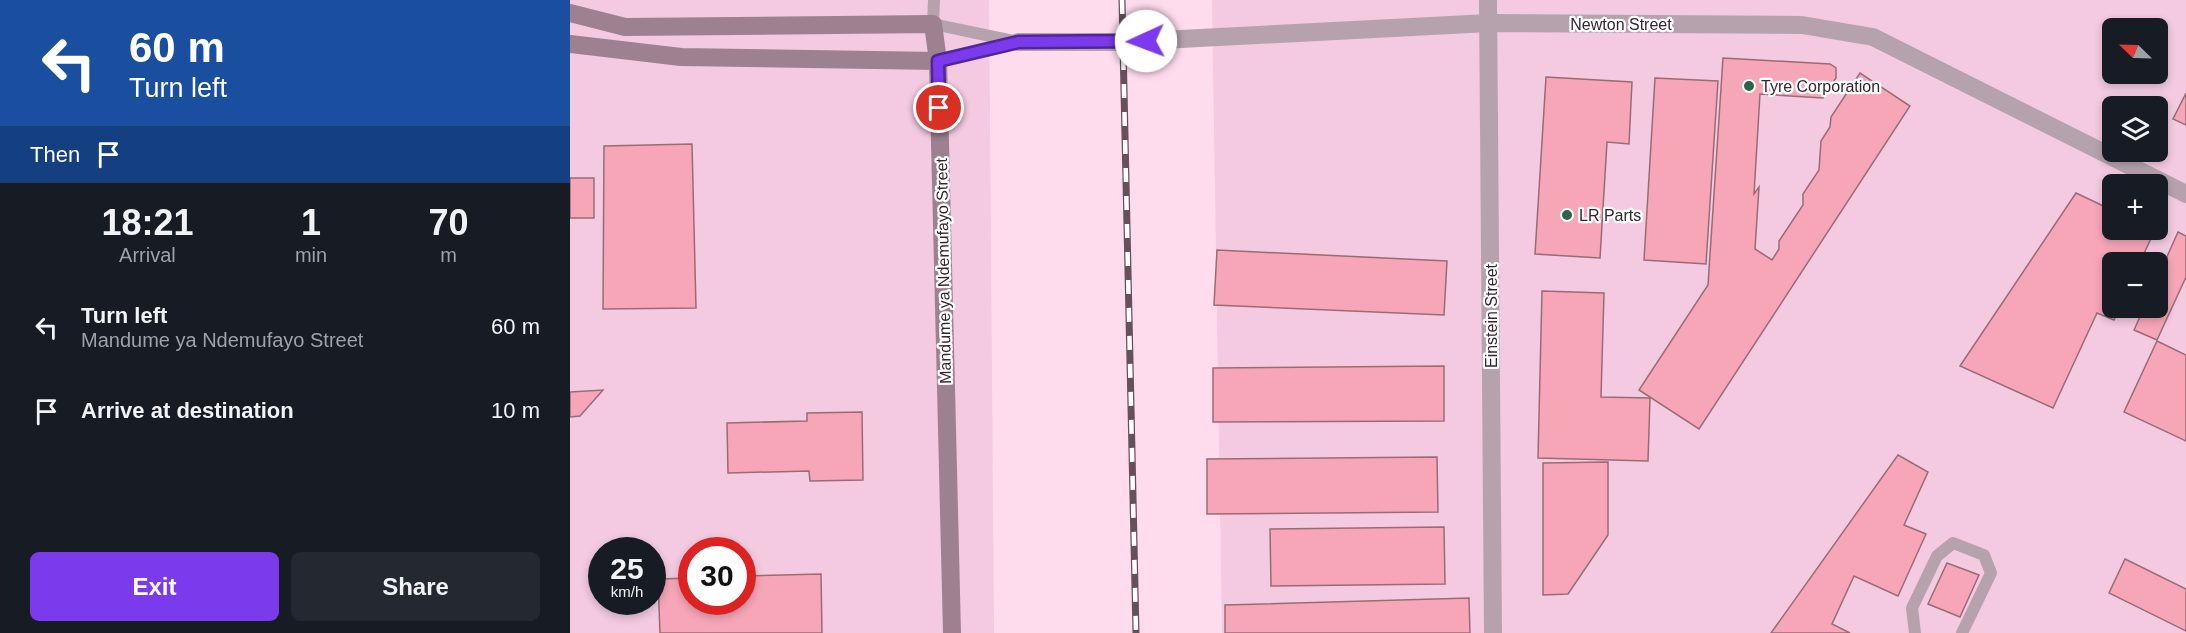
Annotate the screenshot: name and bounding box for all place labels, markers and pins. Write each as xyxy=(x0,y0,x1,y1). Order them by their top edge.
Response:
place label: Tyre Corporation xyxy=(1761,78,1880,95)
marker: Tyre Corporation xyxy=(1742,79,1756,93)
pin xyxy=(913,82,964,133)
place label: LR Parts xyxy=(1579,207,1641,224)
marker: LR Parts xyxy=(1560,208,1574,222)

